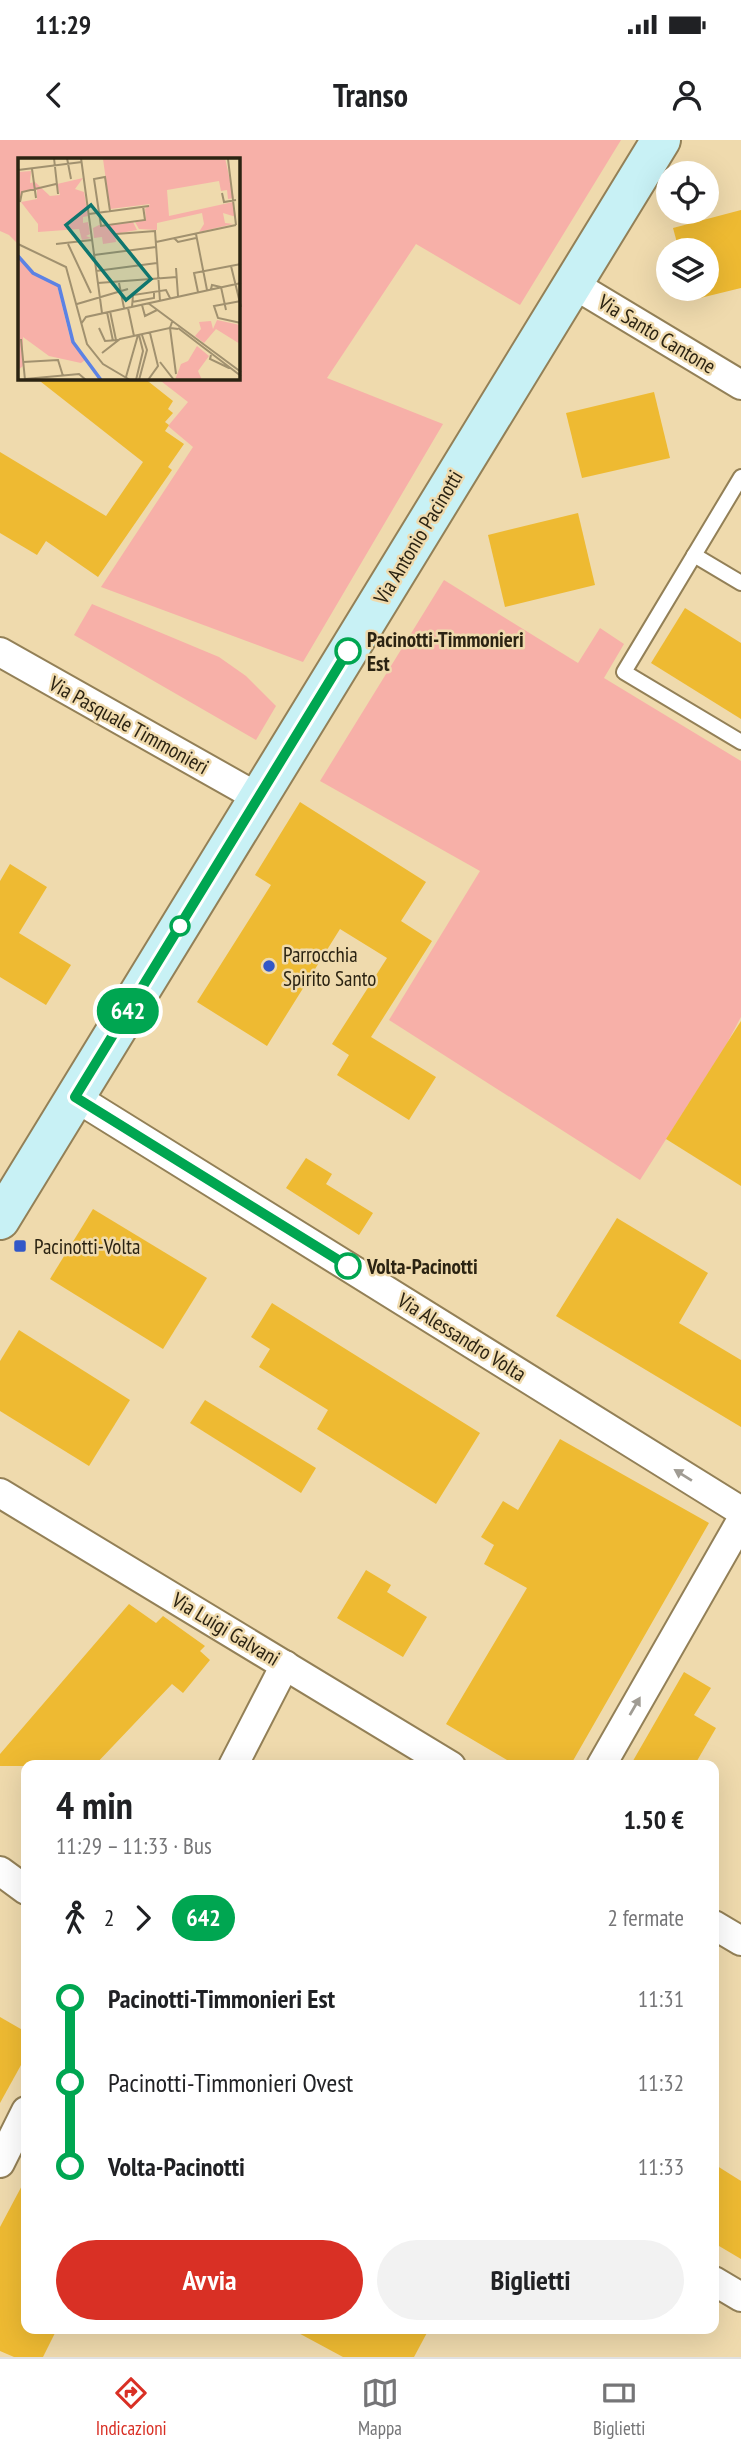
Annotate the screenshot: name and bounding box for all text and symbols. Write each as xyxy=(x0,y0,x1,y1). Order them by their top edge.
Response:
text: 11:29 xyxy=(35,8,91,41)
text: Transo xyxy=(333,74,408,116)
icon: back xyxy=(35,76,73,114)
icon: person xyxy=(668,76,706,114)
inset map xyxy=(18,158,240,380)
map controls xyxy=(656,161,719,301)
button: locate xyxy=(656,161,719,224)
button: layers xyxy=(656,238,719,301)
street label: Via Santo Cantone xyxy=(592,288,721,380)
street label: Via Antonio Pacinotti xyxy=(367,465,469,610)
place label: Pacinotti-Timmonieri Est xyxy=(367,626,524,677)
marker: Pacinotti-Timmonieri Est xyxy=(335,638,361,664)
street label: Via Pasquale Timmonieri xyxy=(43,669,214,780)
unlabelled marker xyxy=(170,916,190,936)
place label: Parrocchia Spirito Santo xyxy=(283,941,376,992)
marker: Parrocchia Spirito Santo xyxy=(261,958,277,974)
line badge: 642 xyxy=(88,988,168,1034)
text: 642 xyxy=(111,995,145,1026)
place label: Pacinotti-Volta xyxy=(34,1233,141,1260)
marker: Pacinotti-Volta xyxy=(12,1238,28,1254)
marker: Volta-Pacinotti xyxy=(335,1253,361,1279)
place label: Volta-Pacinotti xyxy=(366,1253,478,1280)
street label: Via Alessandro Volta xyxy=(392,1286,531,1387)
one-way arrow xyxy=(673,1469,693,1482)
street label: Via Luigi Galvani xyxy=(166,1586,285,1672)
one-way arrow xyxy=(629,1697,641,1716)
text: 4 min xyxy=(56,1780,133,1829)
text: 1.50 € xyxy=(623,1803,684,1836)
text: 11:29 – 11:33 · Bus xyxy=(56,1831,212,1860)
icon: walk xyxy=(56,1899,94,1937)
icon: forward xyxy=(124,1899,162,1937)
text: 642 xyxy=(186,1902,221,1933)
text: 2 xyxy=(104,1903,114,1932)
text: 2 fermate xyxy=(607,1903,684,1932)
text: Pacinotti-Timmonieri Est xyxy=(108,1982,335,2015)
text: 11:31 xyxy=(638,1984,684,2013)
text: Pacinotti-Timmonieri Ovest xyxy=(108,2066,353,2099)
text: 11:32 xyxy=(638,2068,684,2097)
text: Volta-Pacinotti xyxy=(108,2150,245,2183)
text: 11:33 xyxy=(638,2152,684,2181)
button: Avvia xyxy=(56,2240,363,2320)
button: Biglietti xyxy=(377,2240,684,2320)
tab: Indicazioni xyxy=(96,2374,167,2440)
tab: Mappa xyxy=(358,2374,402,2440)
tab: Biglietti xyxy=(593,2374,645,2440)

